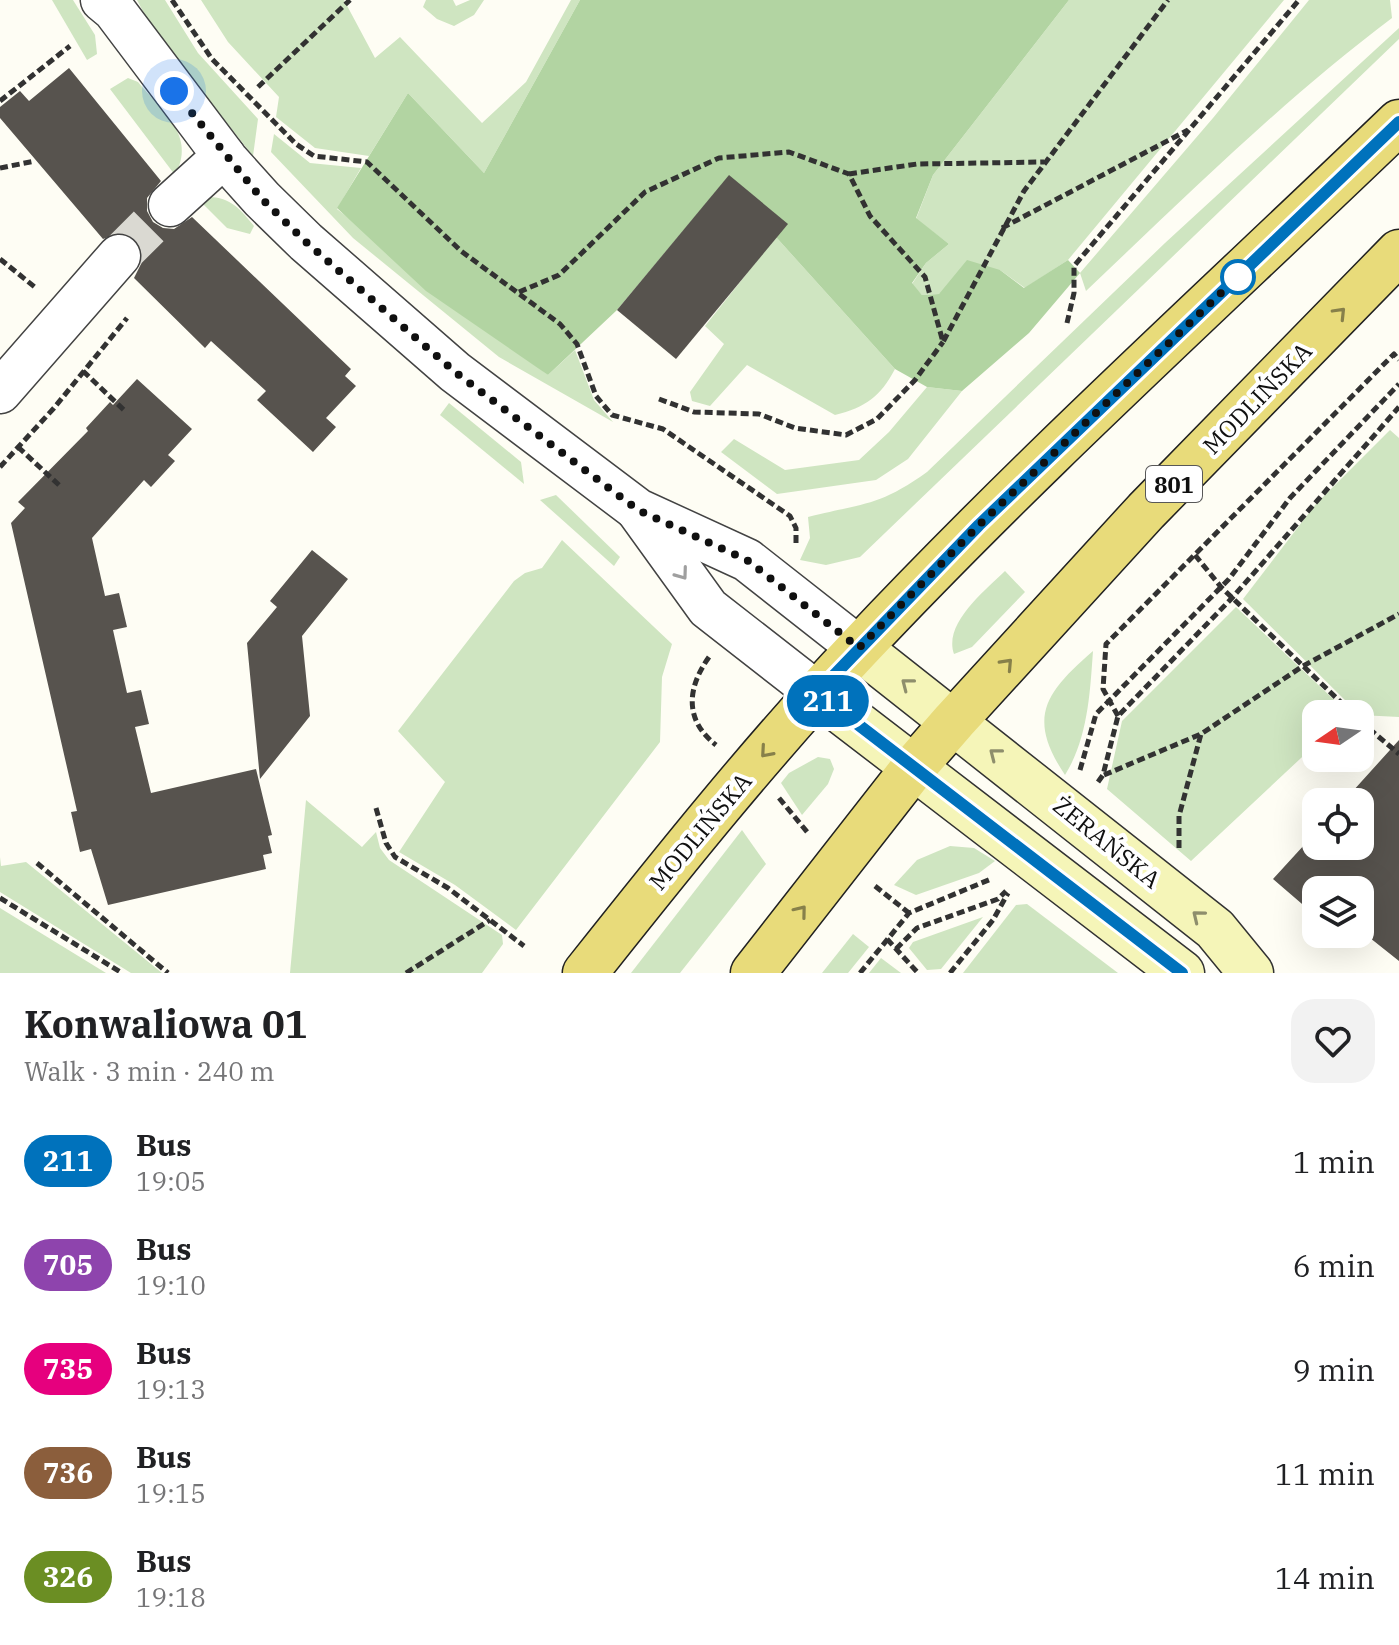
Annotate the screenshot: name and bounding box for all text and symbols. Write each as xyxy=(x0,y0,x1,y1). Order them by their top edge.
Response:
your location xyxy=(154,71,194,111)
unlabelled marker xyxy=(1221,260,1255,294)
one-way arrow xyxy=(1331,308,1345,322)
street label: MODLIŃSKA xyxy=(1196,335,1319,461)
road number: 801 xyxy=(1146,466,1202,502)
one-way arrow xyxy=(672,565,687,579)
one-way arrow xyxy=(997,658,1011,673)
line badge: 211 xyxy=(782,675,874,727)
one-way arrow xyxy=(901,680,916,694)
text: 211 xyxy=(803,682,853,719)
north arrow xyxy=(1302,700,1374,772)
map controls xyxy=(1302,700,1374,948)
one-way arrow xyxy=(761,742,776,757)
one-way arrow xyxy=(989,749,1004,763)
street label: MODLIŃSKA xyxy=(642,765,759,896)
button: locate xyxy=(1302,788,1374,860)
street label: ŻERAŃSKA xyxy=(1047,789,1168,896)
button: layers xyxy=(1302,876,1374,948)
one-way arrow xyxy=(791,905,805,920)
one-way arrow xyxy=(1193,911,1208,926)
text: Konwaliowa 01 xyxy=(24,999,308,1048)
button: heart xyxy=(1291,999,1375,1083)
text: Walk · 3 min · 240 m xyxy=(24,1054,275,1088)
text: Bus xyxy=(136,1125,191,1164)
text: 211 xyxy=(43,1142,93,1179)
text: 1 min xyxy=(1293,1142,1375,1181)
text: 19:05 xyxy=(136,1164,206,1198)
text: Bus xyxy=(136,1229,191,1268)
text: 705 xyxy=(43,1246,93,1283)
text: 6 min xyxy=(1293,1246,1375,1285)
text: 19:10 xyxy=(136,1268,206,1302)
text: Bus xyxy=(136,1333,191,1372)
text: 735 xyxy=(43,1350,93,1387)
text: 9 min xyxy=(1293,1350,1375,1389)
text: 19:13 xyxy=(136,1372,206,1406)
text: Bus xyxy=(136,1437,191,1476)
text: 736 xyxy=(43,1454,93,1491)
text: 11 min xyxy=(1275,1454,1375,1493)
text: 19:15 xyxy=(136,1476,206,1510)
text: Bus xyxy=(136,1541,191,1580)
text: 326 xyxy=(43,1558,93,1595)
text: 14 min xyxy=(1275,1558,1375,1597)
text: 19:18 xyxy=(136,1580,206,1614)

